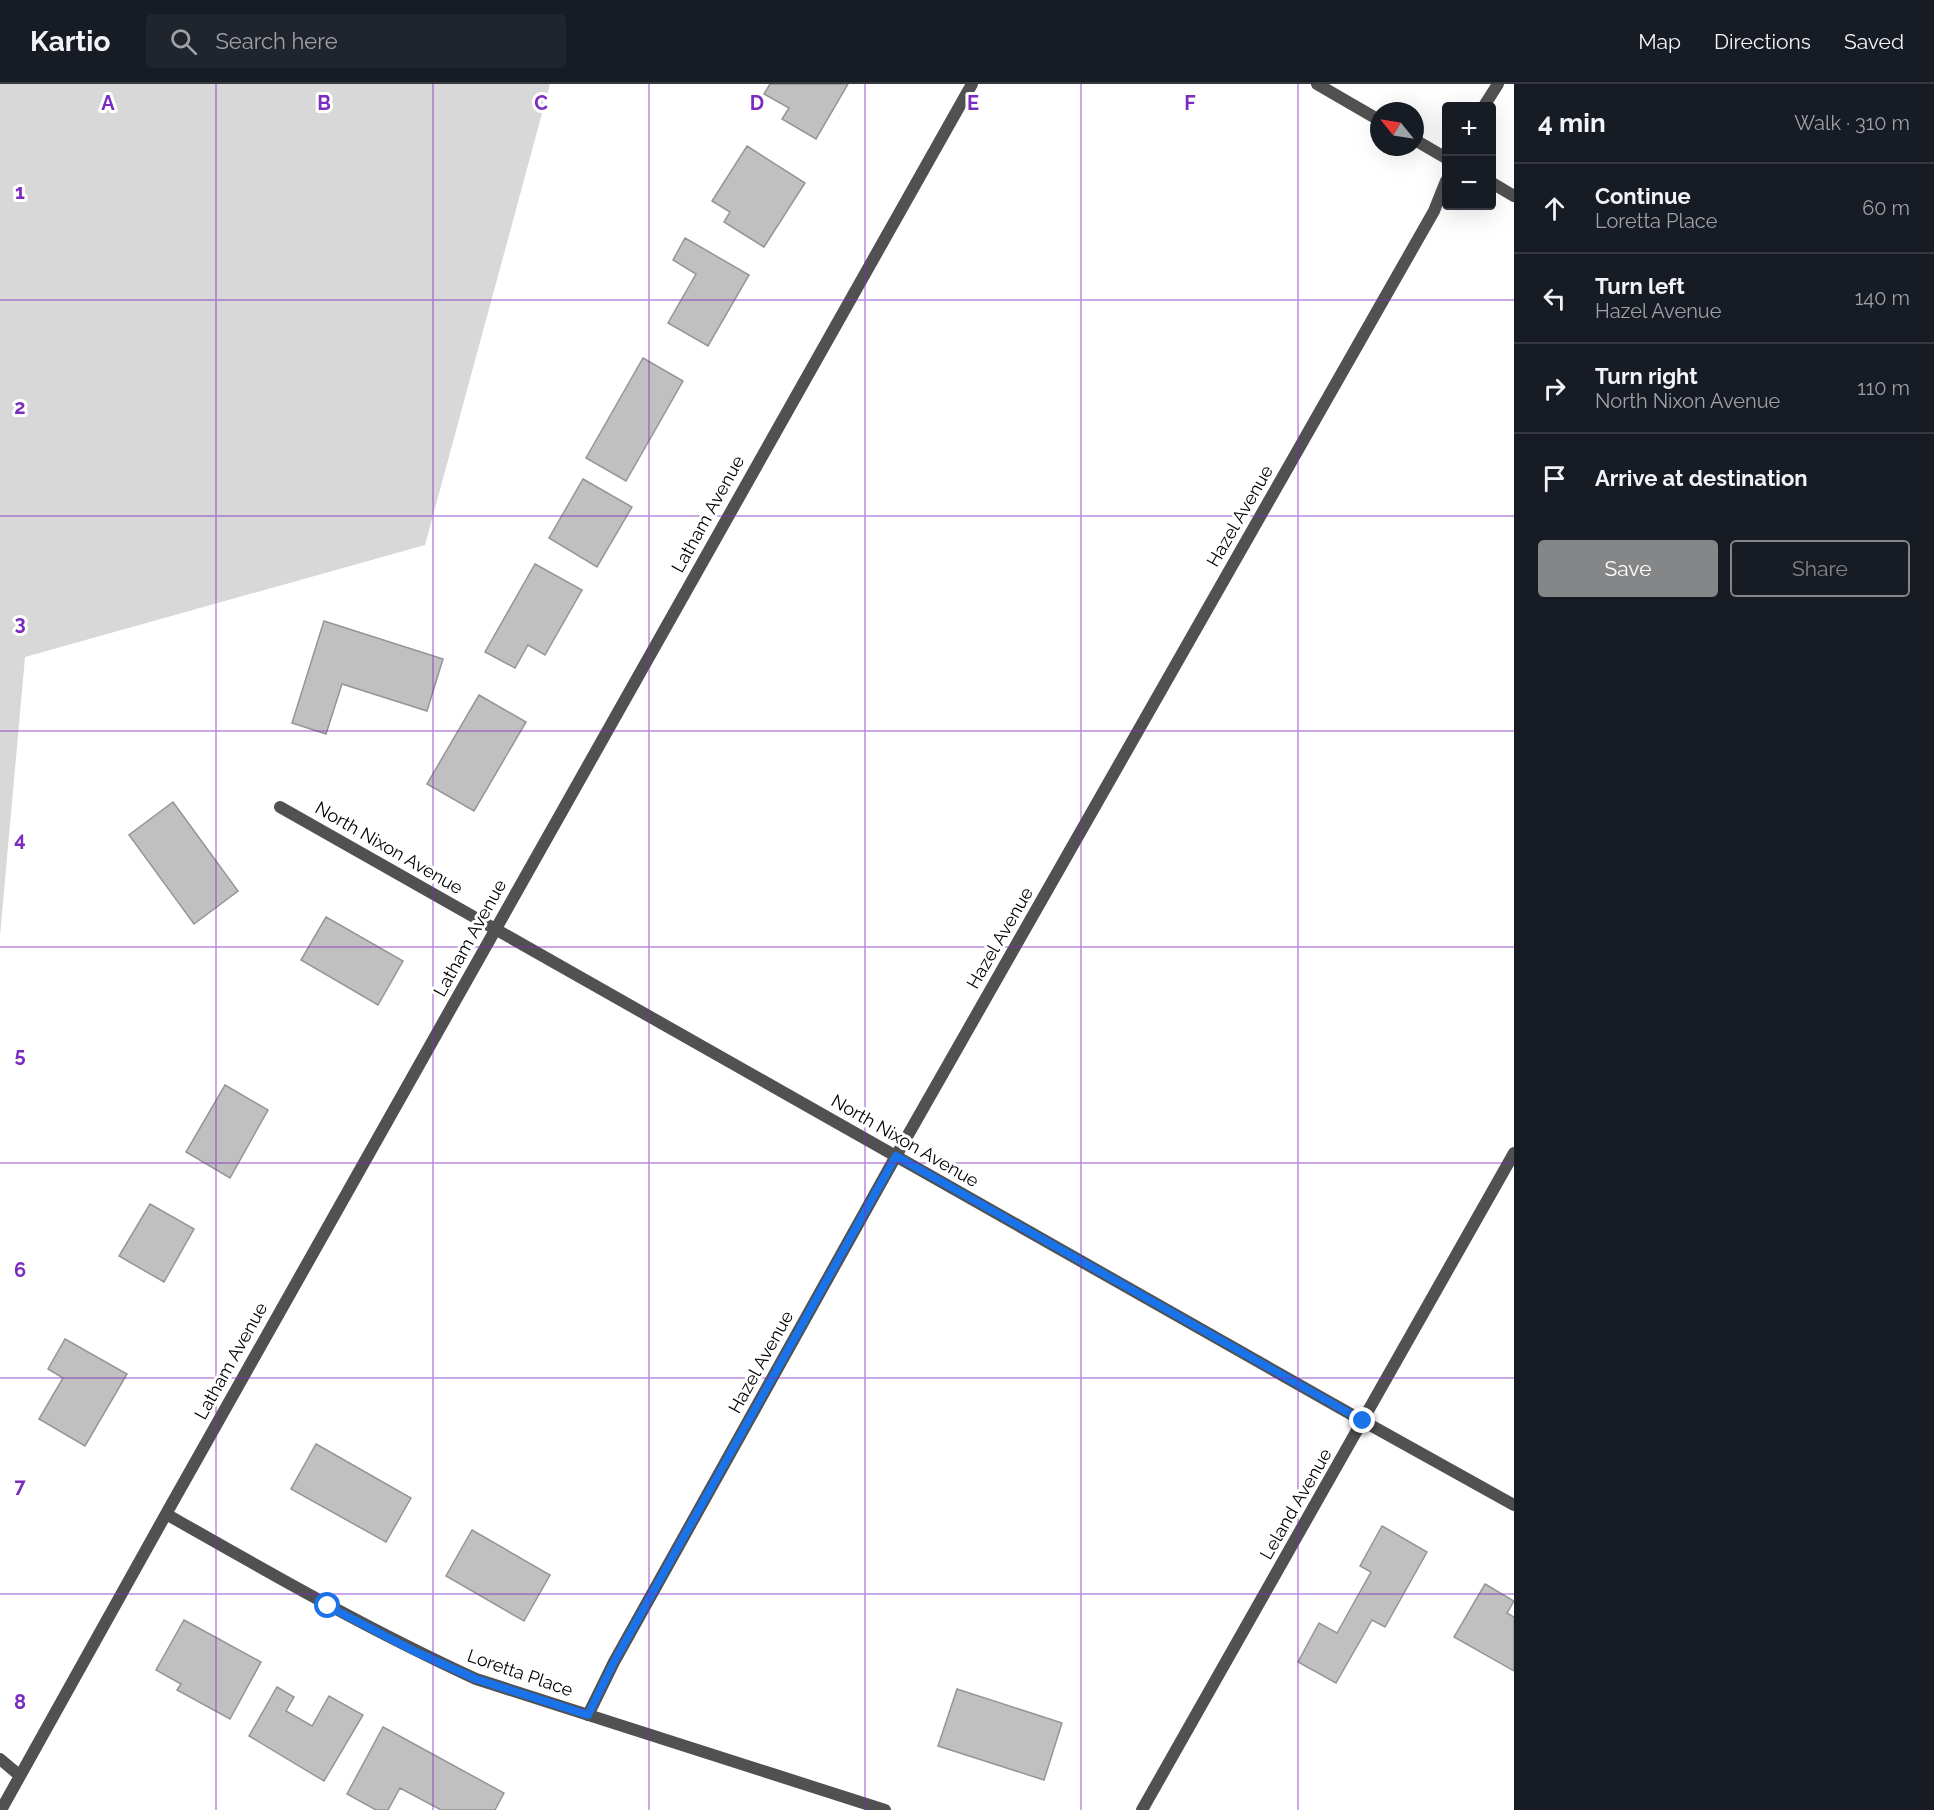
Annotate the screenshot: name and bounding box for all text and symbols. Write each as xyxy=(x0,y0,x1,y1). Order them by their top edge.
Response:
search box xyxy=(146,14,566,68)
text: Kartio xyxy=(30,25,110,58)
icon: search xyxy=(167,25,200,58)
text: Search here xyxy=(215,28,338,54)
text: Map xyxy=(1638,29,1681,54)
text: Directions xyxy=(1714,29,1811,54)
text: Saved xyxy=(1844,29,1904,54)
text: A xyxy=(101,91,115,115)
text: B xyxy=(317,91,331,115)
text: C xyxy=(534,91,548,115)
text: D xyxy=(750,91,764,115)
text: E xyxy=(967,91,979,115)
text: F xyxy=(1184,91,1196,115)
north arrow xyxy=(1370,102,1424,156)
map controls xyxy=(1442,102,1496,210)
button: + xyxy=(1442,102,1496,156)
text: 4 min xyxy=(1538,108,1606,138)
text: Walk · 310 m xyxy=(1794,111,1910,135)
button: − xyxy=(1442,156,1496,210)
text: 1 xyxy=(15,180,25,204)
text: Continue xyxy=(1595,183,1691,209)
icon: ahead xyxy=(1538,192,1571,225)
text: 60 m xyxy=(1862,196,1910,220)
text: Loretta Place xyxy=(1595,209,1717,233)
text: Turn left xyxy=(1595,273,1685,299)
icon: left xyxy=(1538,282,1571,315)
text: 140 m xyxy=(1855,286,1910,310)
text: Hazel Avenue xyxy=(1595,299,1721,323)
text: Turn right xyxy=(1595,363,1698,389)
icon: right xyxy=(1538,372,1571,405)
text: 110 m xyxy=(1857,376,1910,400)
text: North Nixon Avenue xyxy=(1595,389,1780,413)
text: 2 xyxy=(14,395,26,419)
street label: Latham Avenue xyxy=(667,451,749,576)
street label: Hazel Avenue xyxy=(1202,461,1277,570)
icon: arrive xyxy=(1538,462,1571,495)
text: Arrive at destination xyxy=(1595,465,1808,491)
button: Save xyxy=(1538,540,1718,597)
button: Share xyxy=(1730,540,1910,597)
text: 3 xyxy=(14,611,26,635)
street label: North Nixon Avenue xyxy=(312,797,467,899)
text: 4 xyxy=(14,827,26,851)
street label: Latham Avenue xyxy=(429,875,511,1000)
street label: Hazel Avenue xyxy=(962,883,1037,992)
text: 5 xyxy=(14,1043,26,1067)
street label: North Nixon Avenue xyxy=(828,1090,983,1192)
text: 6 xyxy=(14,1258,26,1282)
street label: Latham Avenue xyxy=(190,1298,272,1423)
street label: Hazel Avenue xyxy=(724,1307,798,1417)
route end xyxy=(1349,1407,1375,1433)
street label: Leland Avenue xyxy=(1255,1444,1336,1563)
text: 7 xyxy=(14,1474,26,1498)
route start xyxy=(314,1592,340,1618)
street label: Loretta Place xyxy=(465,1645,576,1701)
text: 8 xyxy=(14,1690,26,1714)

